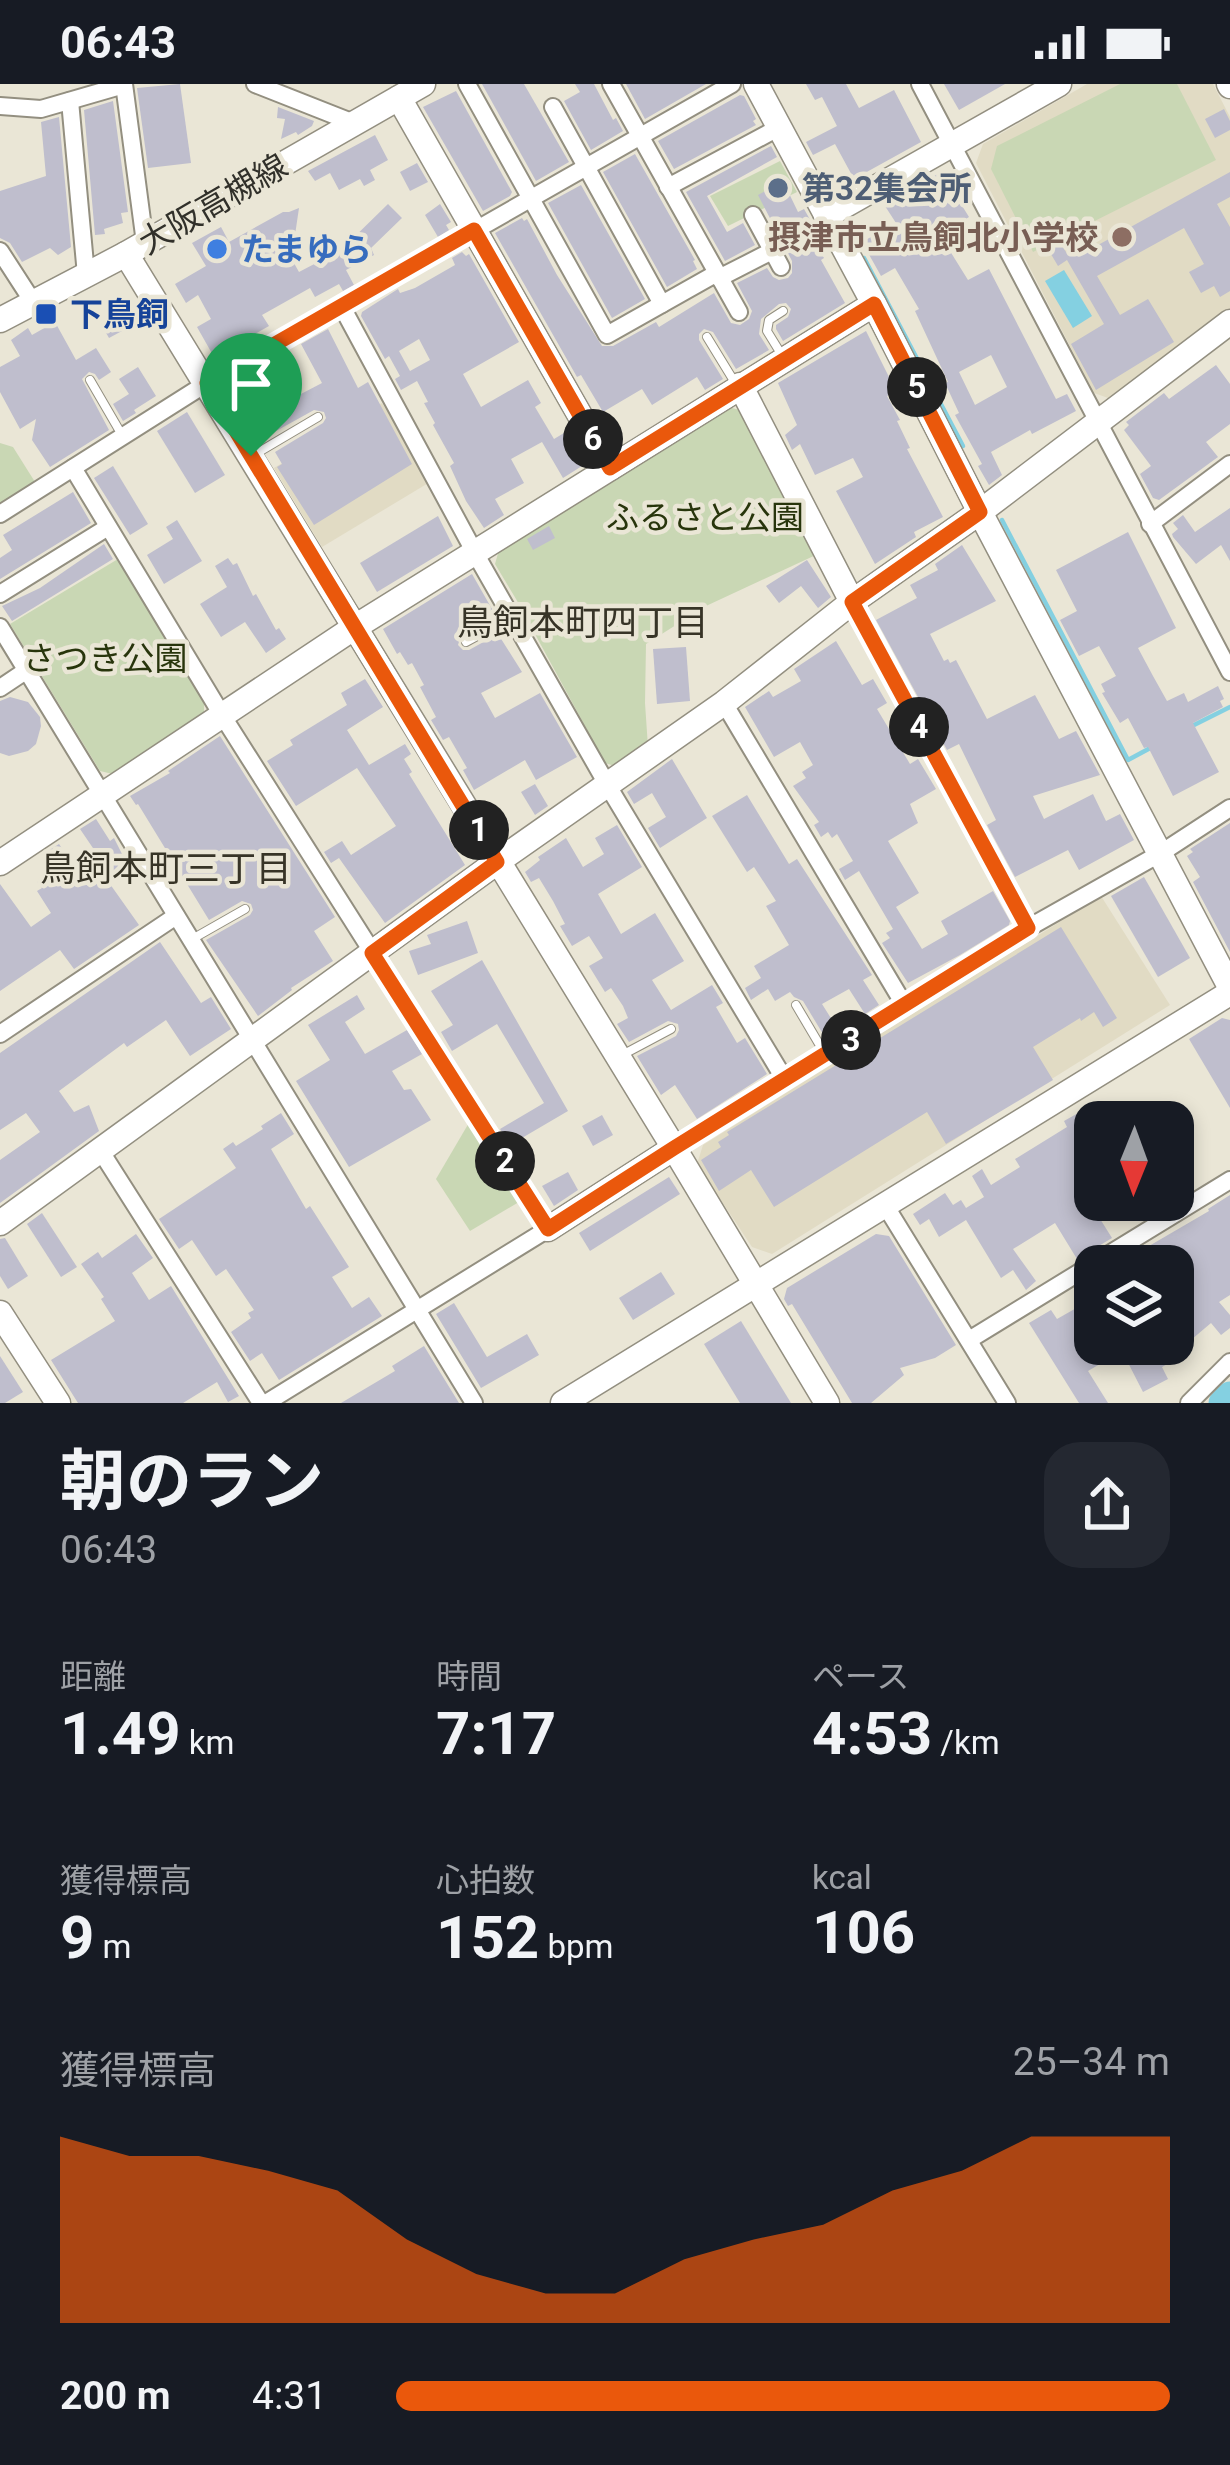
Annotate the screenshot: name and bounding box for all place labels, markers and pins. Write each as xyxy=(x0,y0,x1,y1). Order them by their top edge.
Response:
place label: 第32集会所 xyxy=(802,169,972,208)
marker: 第32集会所 xyxy=(765,175,791,201)
place label: 摂津市立鳥飼北小学校 xyxy=(768,218,1098,257)
marker: 摂津市立鳥飼北小学校 xyxy=(1109,224,1135,250)
place label: たまゆら xyxy=(241,230,372,269)
marker: たまゆら xyxy=(204,236,230,262)
place label: 下鳥飼 xyxy=(70,295,169,334)
marker: 下鳥飼 xyxy=(33,301,59,327)
pin xyxy=(200,333,302,456)
pin: 5 xyxy=(887,357,947,417)
pin: 6 xyxy=(563,409,623,469)
pin: 4 xyxy=(889,697,949,757)
pin: 1 xyxy=(449,800,509,860)
pin: 3 xyxy=(821,1010,881,1070)
pin: 2 xyxy=(475,1131,535,1191)

